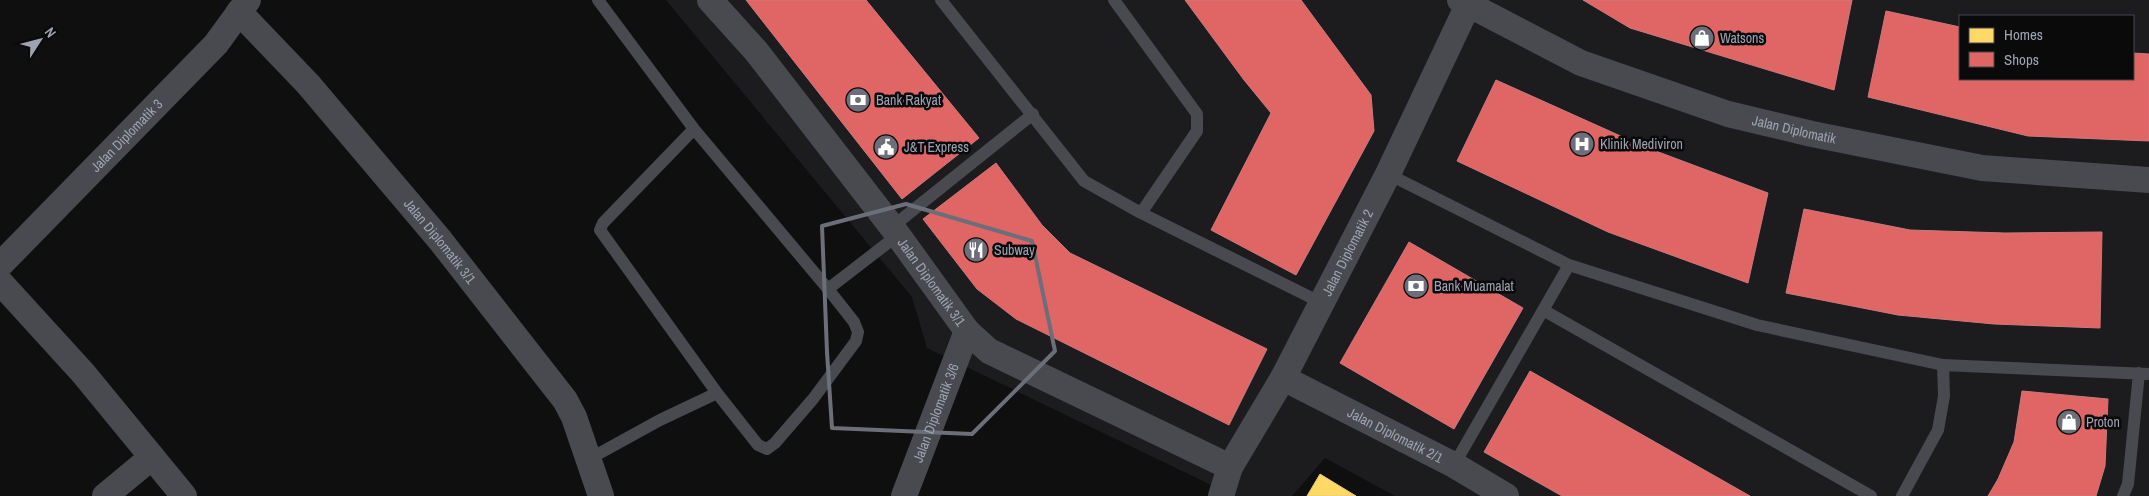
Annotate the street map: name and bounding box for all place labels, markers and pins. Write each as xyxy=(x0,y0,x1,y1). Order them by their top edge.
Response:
shop icon: Watsons xyxy=(1689,25,1715,51)
place label: Watsons xyxy=(1720,29,1764,47)
bank icon: Bank Rakyat xyxy=(845,87,871,113)
place label: Bank Rakyat xyxy=(876,91,941,109)
hospital icon: Klinik Mediviron xyxy=(1569,131,1595,157)
public building icon: J&T Express xyxy=(873,134,899,160)
place label: Klinik Mediviron xyxy=(1600,135,1683,153)
place label: J&T Express xyxy=(904,138,969,156)
restaurant icon: Subway xyxy=(963,237,989,263)
place label: Subway xyxy=(994,241,1035,259)
bank icon: Bank Muamalat xyxy=(1403,273,1429,299)
place label: Bank Muamalat xyxy=(1434,277,1514,295)
shop icon: Proton xyxy=(2056,409,2082,435)
place label: Proton xyxy=(2086,413,2120,431)

